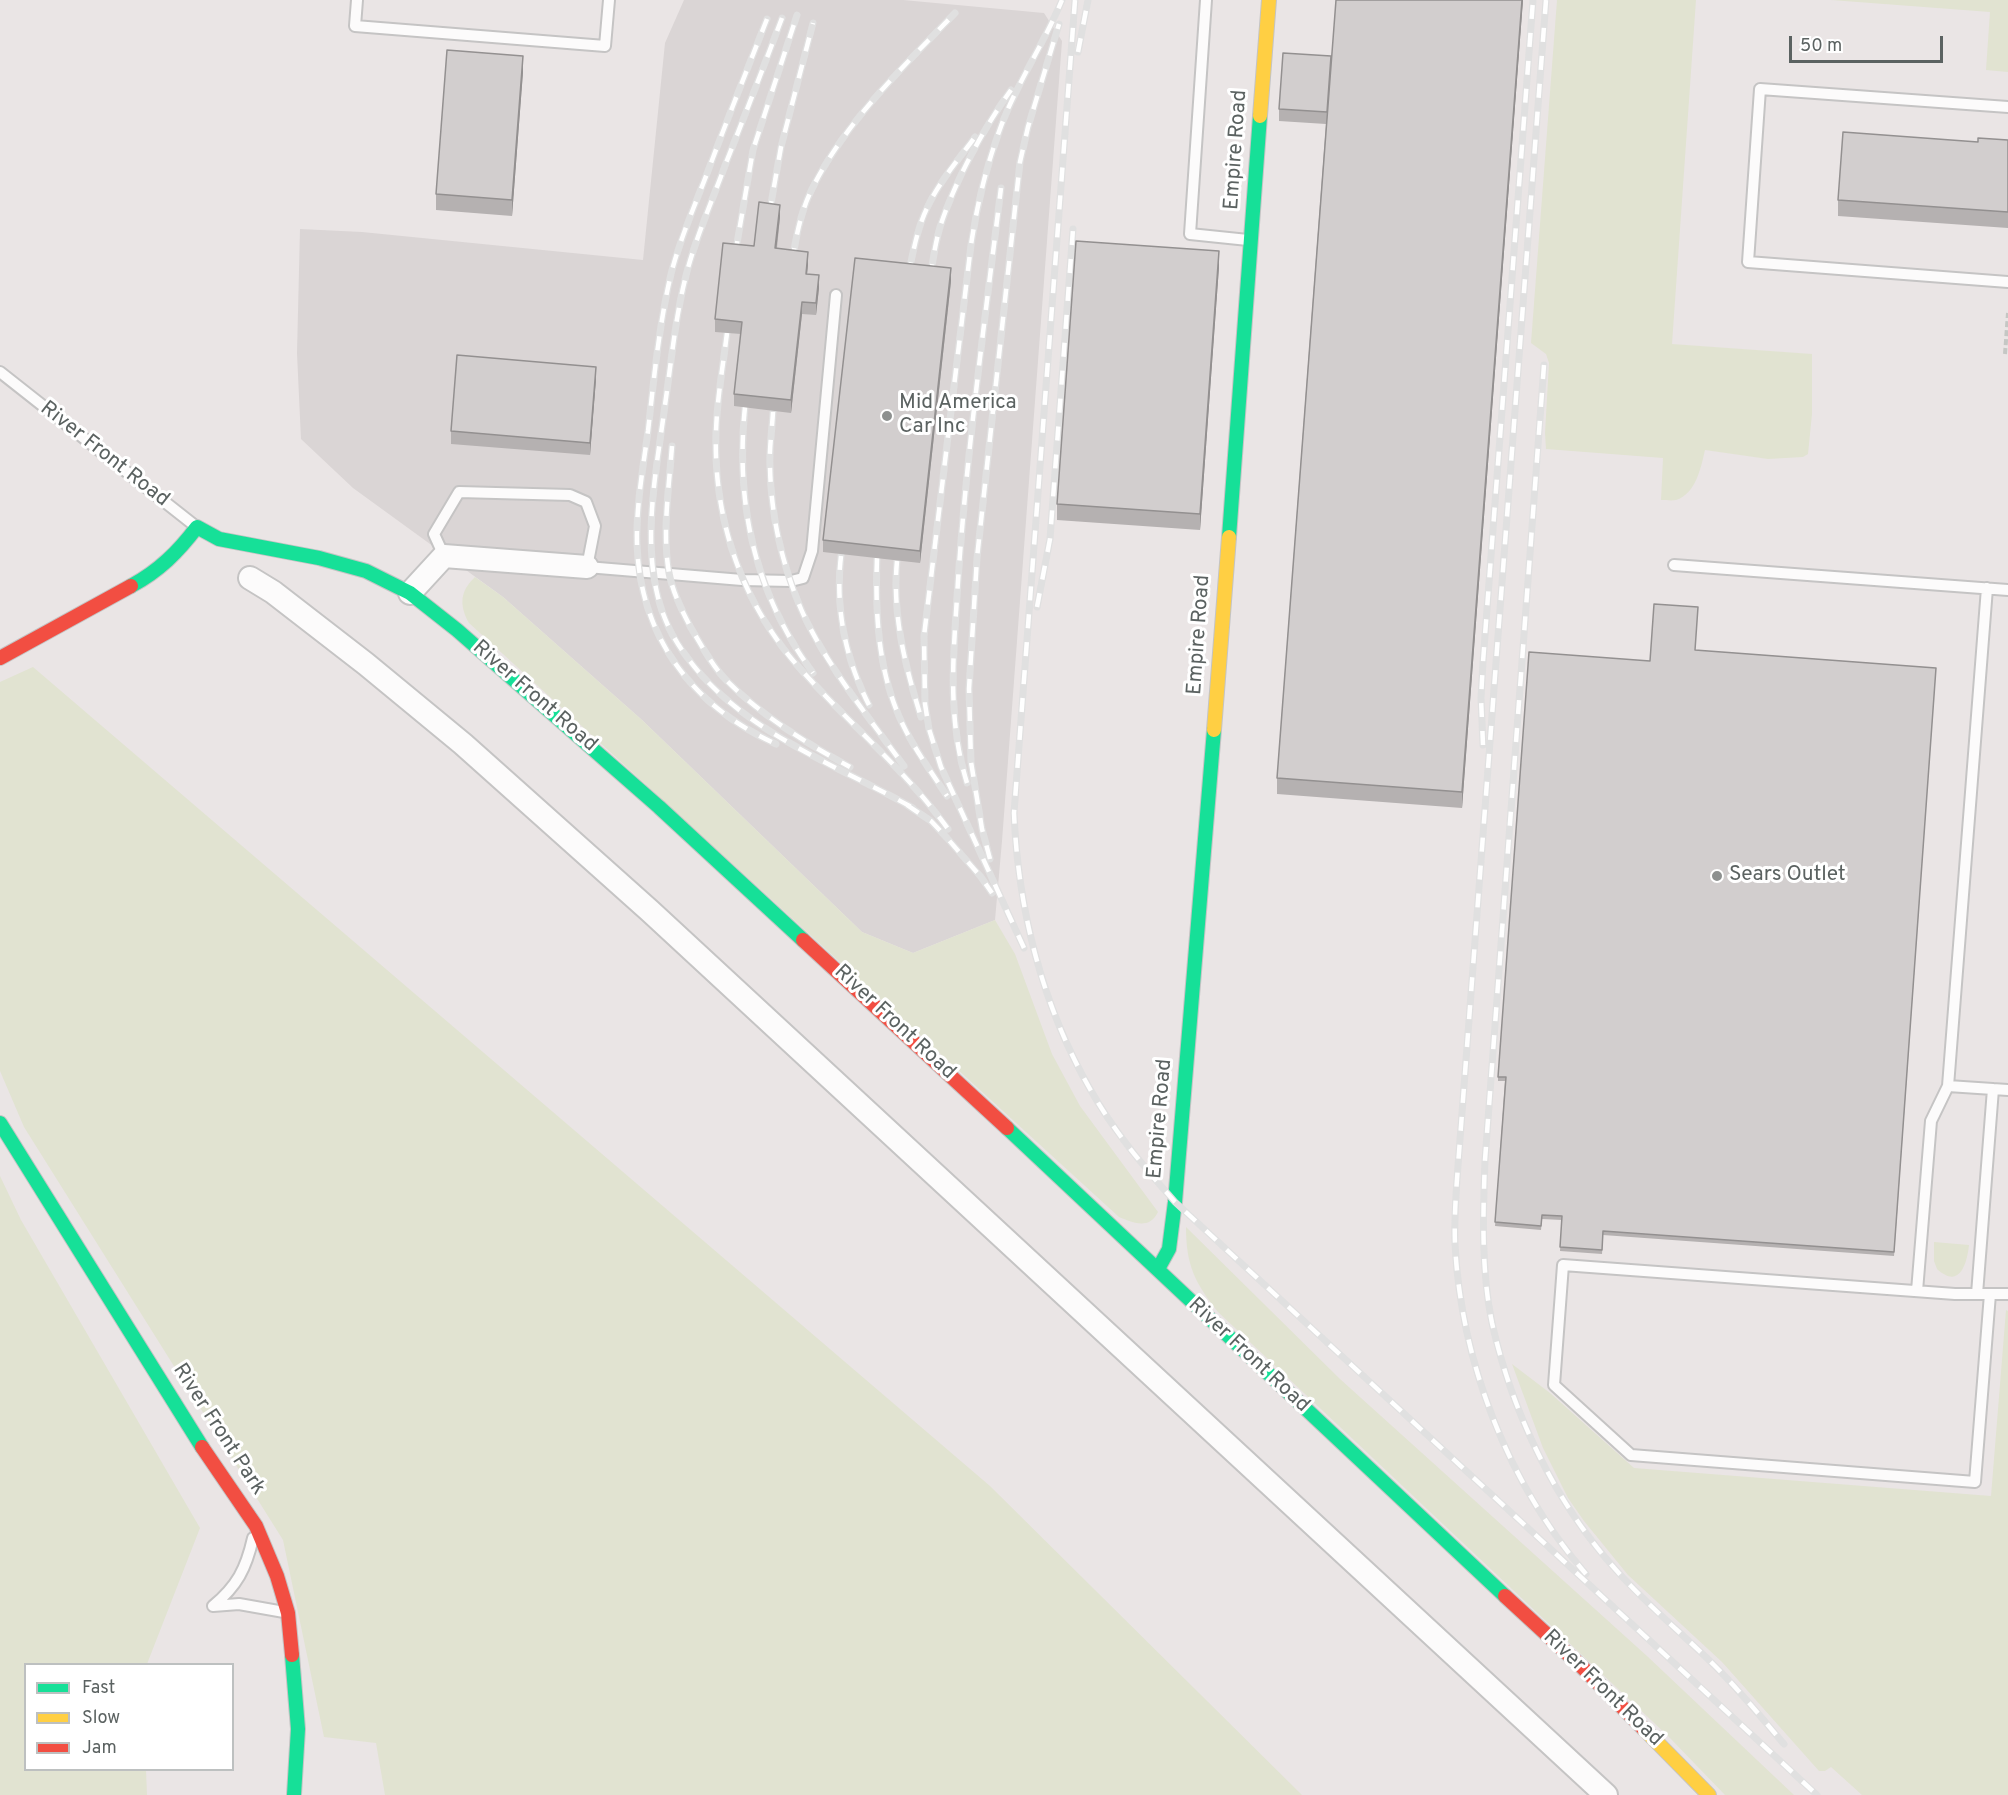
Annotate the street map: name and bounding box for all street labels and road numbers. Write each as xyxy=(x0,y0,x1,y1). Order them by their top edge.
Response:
street label: Empire Road xyxy=(1220,89,1254,211)
street label: River Front Road xyxy=(34,397,174,513)
street label: Empire Road xyxy=(1183,574,1217,696)
street label: River Front Road xyxy=(466,636,602,758)
street label: River Front Road xyxy=(828,960,960,1086)
street label: Empire Road xyxy=(1143,1058,1179,1180)
street label: River Front Road xyxy=(1182,1293,1314,1419)
street label: River Front Park xyxy=(166,1359,270,1501)
street label: River Front Road xyxy=(1537,1625,1667,1753)

